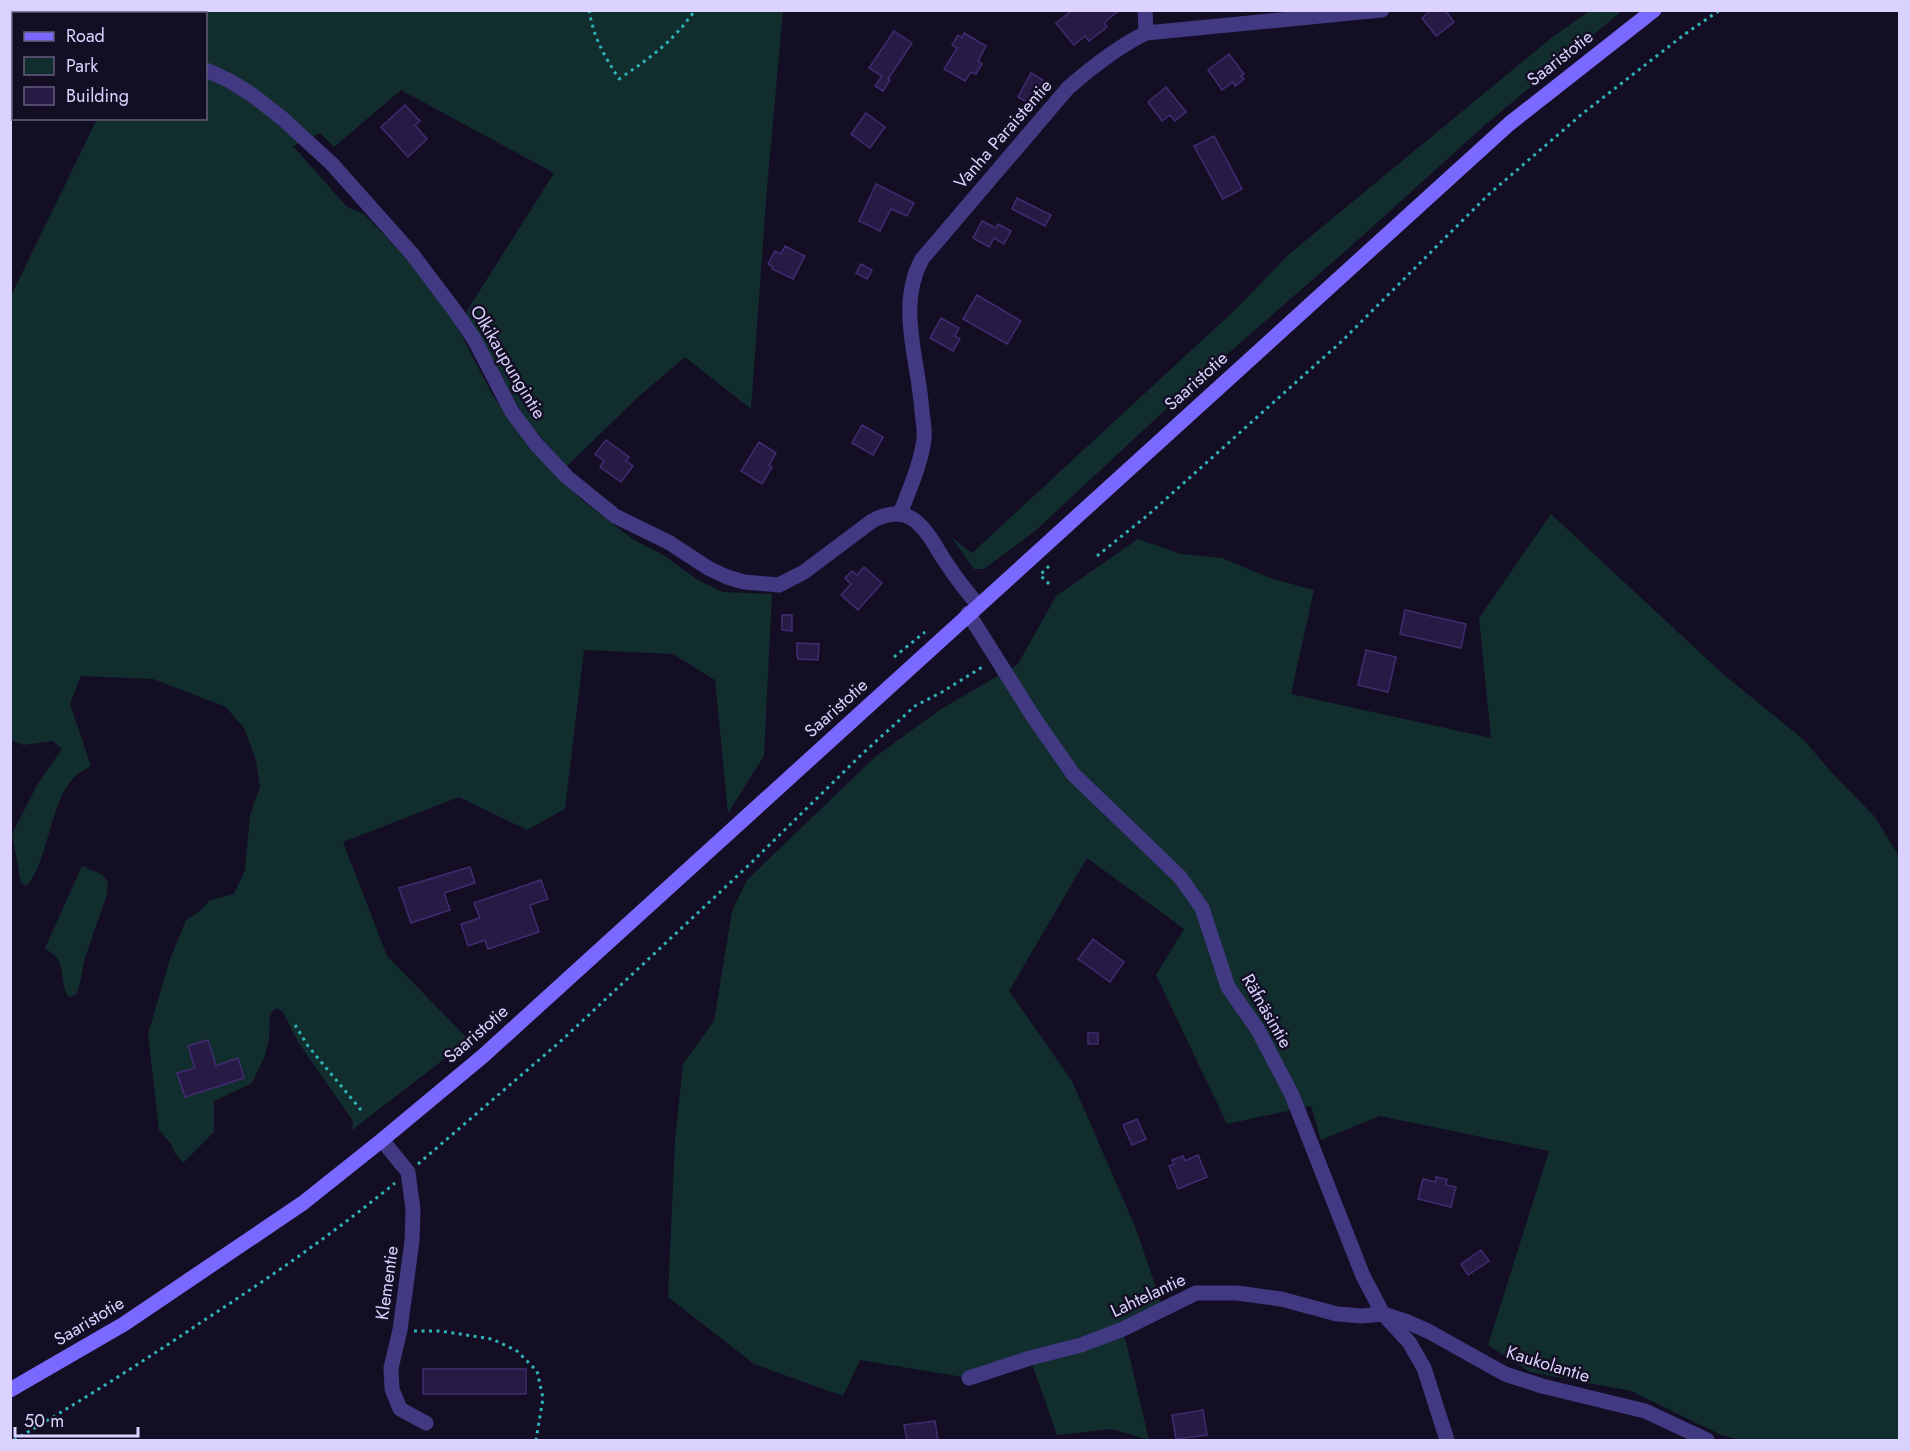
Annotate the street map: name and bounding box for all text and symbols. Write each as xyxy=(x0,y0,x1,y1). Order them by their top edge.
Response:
legend xyxy=(12,12,207,120)
text: Road xyxy=(66,23,105,49)
street label: Saaristotie xyxy=(1521,24,1599,92)
text: Park xyxy=(66,53,98,79)
street label: Vanha Paraistentie xyxy=(948,73,1058,195)
text: Building xyxy=(66,83,129,109)
street label: Olkikaupungintie xyxy=(464,300,552,424)
street label: Saaristotie xyxy=(1158,345,1234,417)
street label: Saaristotie xyxy=(798,672,874,744)
street label: Räfnäsintie xyxy=(1235,969,1299,1053)
street label: Saaristotie xyxy=(438,999,514,1069)
street label: Klementie xyxy=(369,1244,405,1322)
street label: Lahtelantie xyxy=(1106,1266,1190,1324)
street label: Saaristotie xyxy=(49,1290,129,1352)
street label: Kaukolantie xyxy=(1503,1339,1593,1389)
scale bar xyxy=(15,1400,138,1438)
text: 50 m xyxy=(24,1408,64,1434)

